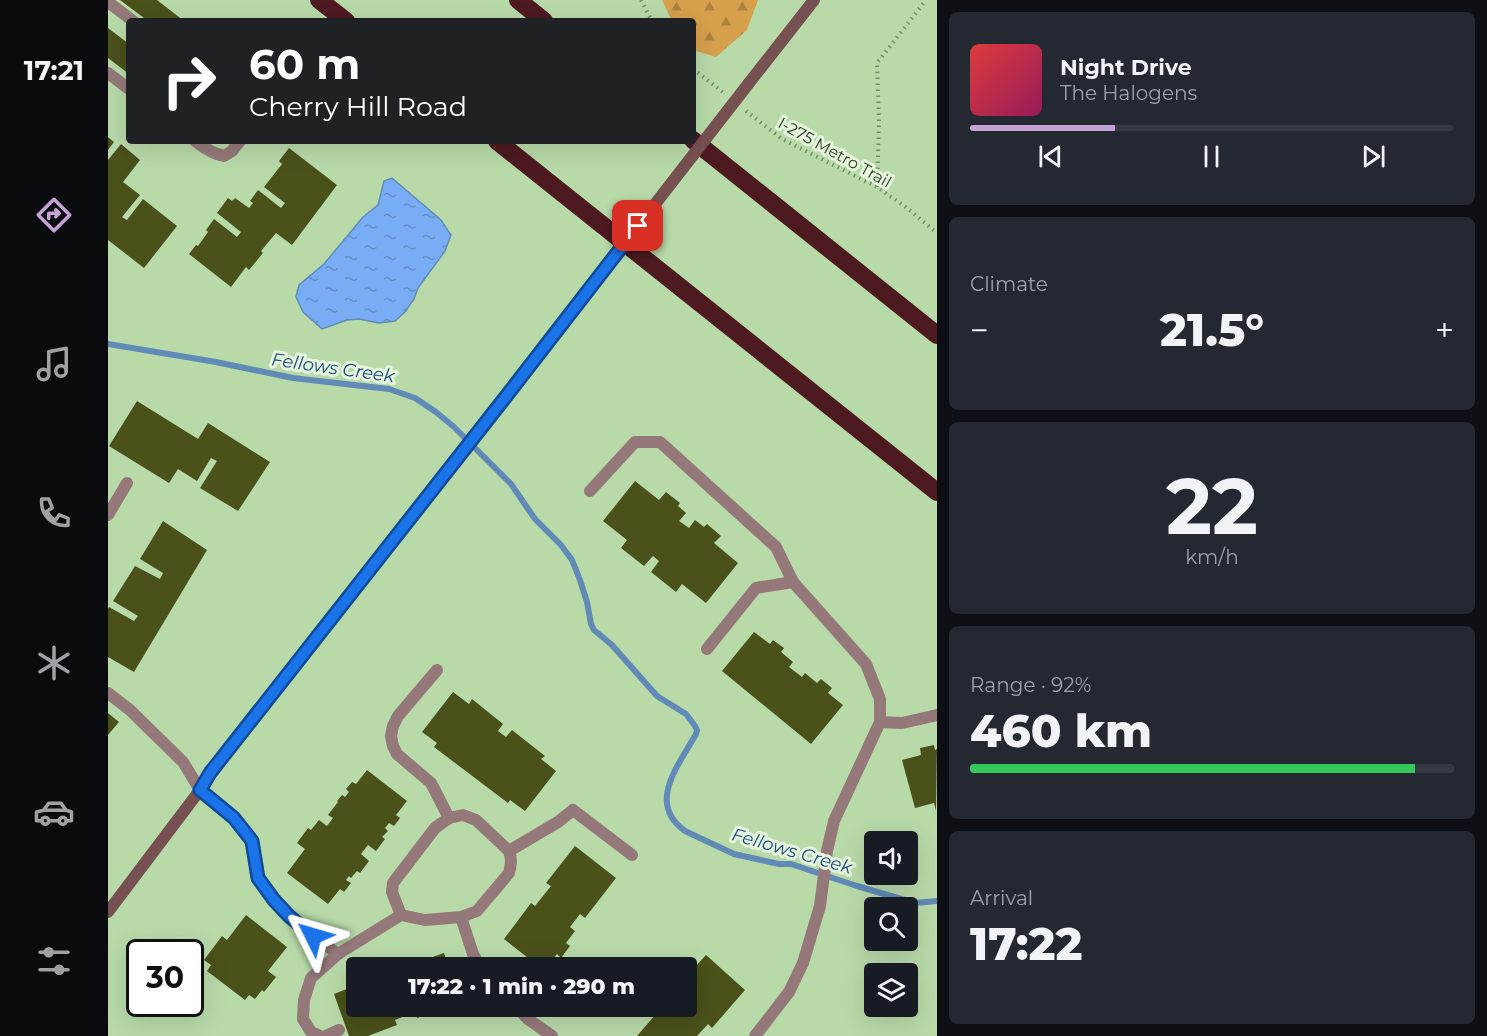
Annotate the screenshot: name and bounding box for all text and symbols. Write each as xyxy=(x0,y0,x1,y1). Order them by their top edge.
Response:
text: 60 m xyxy=(249,38,360,90)
icon: right xyxy=(150,42,228,120)
text: 17:21 xyxy=(24,54,84,87)
text: Night Drive xyxy=(1060,54,1192,81)
text: The Halogens xyxy=(1060,81,1197,105)
text: Cherry Hill Road xyxy=(249,90,467,123)
street label: I-275 Metro Trail xyxy=(775,113,895,191)
icon: previous xyxy=(1034,140,1067,173)
icon: pause xyxy=(1195,140,1228,173)
icon: next xyxy=(1357,140,1390,173)
icon: directions xyxy=(33,194,75,236)
pin xyxy=(612,200,663,251)
icon: arrive xyxy=(621,209,654,242)
text: Climate xyxy=(970,272,1048,296)
text: 21.5° xyxy=(1160,302,1264,357)
text: − xyxy=(970,310,989,350)
text: + xyxy=(1435,310,1454,350)
icon: music xyxy=(33,343,75,385)
water label: Fellows Creek xyxy=(270,348,397,388)
text: 22 xyxy=(1166,458,1258,554)
icon: phone xyxy=(33,492,75,534)
text: km/h xyxy=(1185,545,1239,569)
icon: climate xyxy=(33,642,75,684)
text: Range · 92% xyxy=(970,673,1091,697)
text: 460 km xyxy=(970,703,1152,758)
icon: car xyxy=(33,791,75,833)
water label: Fellows Creek xyxy=(729,823,856,879)
map controls xyxy=(864,831,918,1017)
button: sound xyxy=(864,831,918,885)
text: Arrival xyxy=(970,886,1033,910)
button: search xyxy=(864,897,918,951)
position arrow xyxy=(281,904,345,968)
text: 17:22 xyxy=(970,916,1082,971)
speed limit sign: 30 xyxy=(126,939,204,1017)
icon: filters xyxy=(33,940,75,982)
button: layers xyxy=(864,963,918,1017)
text: 17:22 · 1 min · 290 m xyxy=(408,973,635,1000)

